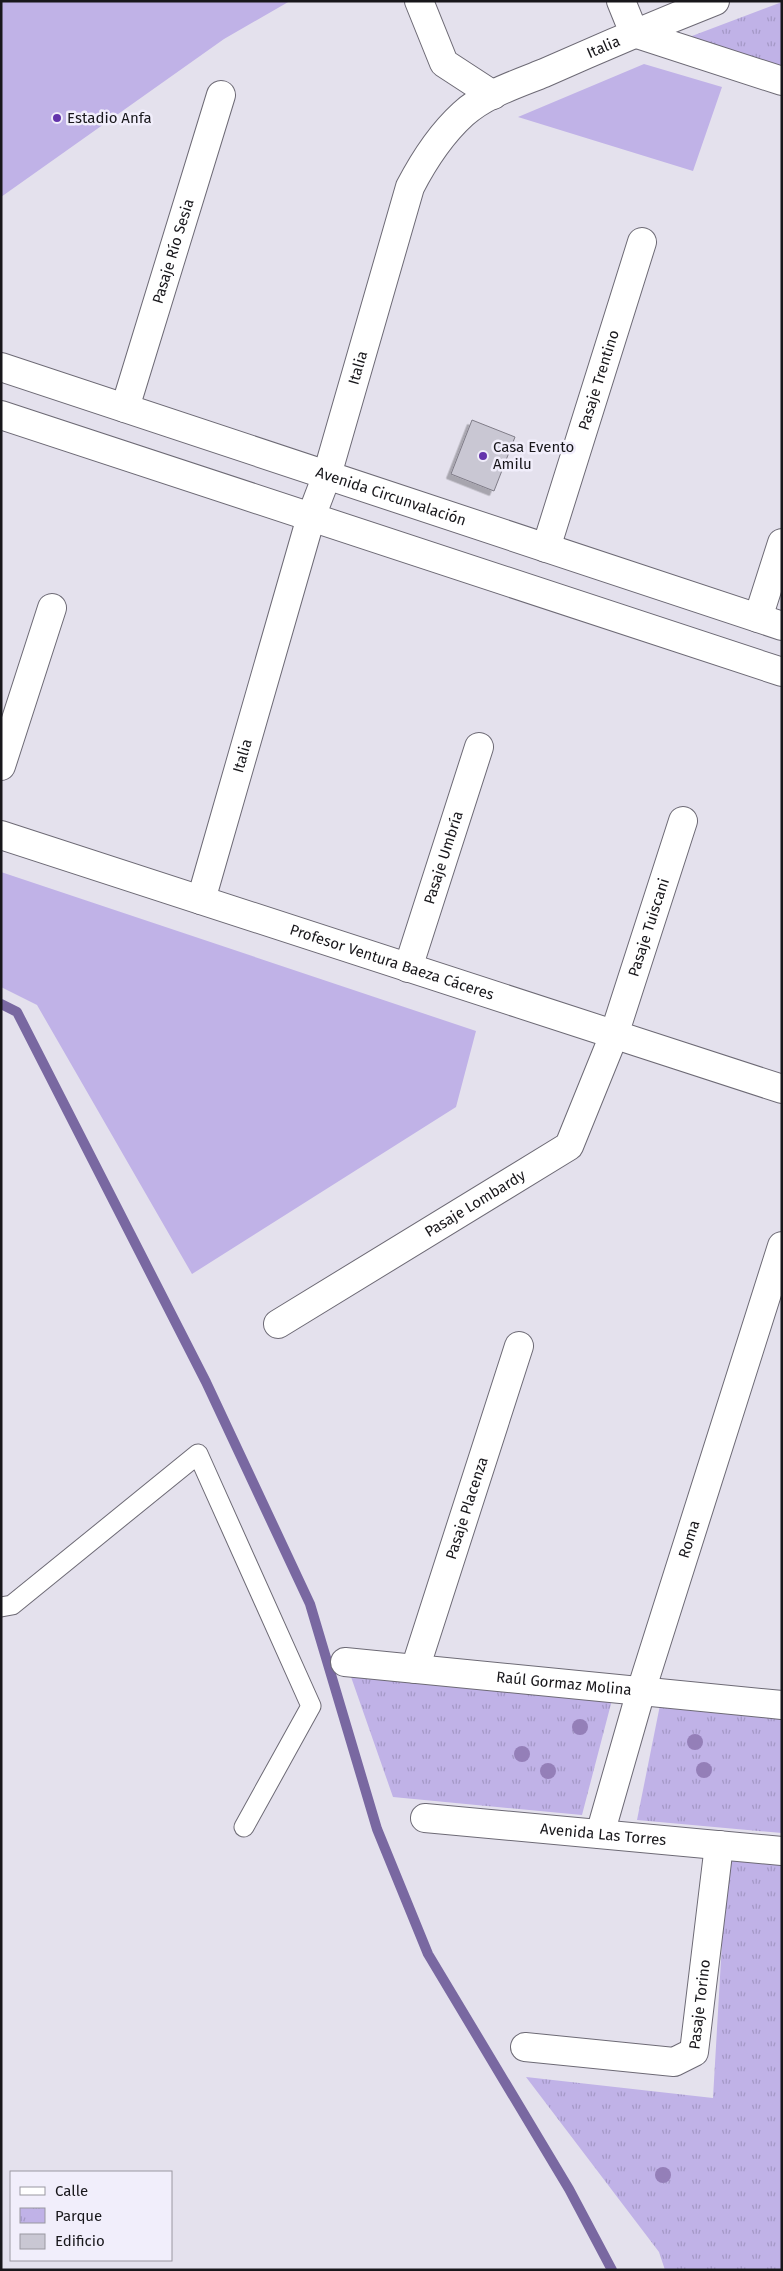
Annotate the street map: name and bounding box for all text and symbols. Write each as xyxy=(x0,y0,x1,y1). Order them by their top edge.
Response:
street label: Italia xyxy=(584,32,623,62)
place label: Estadio Anfa xyxy=(67,109,152,127)
marker: Estadio Anfa xyxy=(51,112,63,124)
street label: Pasaje Río Sesia xyxy=(149,196,198,306)
street label: Pasaje Trentino xyxy=(575,328,623,432)
street label: Italia xyxy=(344,349,371,387)
place label: Casa Evento Amilu xyxy=(493,438,574,473)
marker: Casa Evento Amilu xyxy=(477,450,489,462)
street label: Avenida Circunvalación xyxy=(314,463,469,530)
street label: Italia xyxy=(229,737,256,775)
street label: Pasaje Umbría xyxy=(420,809,467,907)
street label: Pasaje Tuiscani xyxy=(624,876,673,979)
street label: Profesor Ventura Baeza Cáceres xyxy=(287,921,496,1004)
street label: Pasaje Lombardy xyxy=(422,1166,529,1241)
street label: Pasaje Placenza xyxy=(442,1455,492,1562)
street label: Roma xyxy=(675,1518,704,1560)
street label: Raúl Gormaz Molina xyxy=(495,1668,632,1699)
street label: Avenida Las Torres xyxy=(539,1820,667,1849)
street label: Pasaje Torino xyxy=(685,1958,714,2050)
legend xyxy=(10,2171,172,2261)
text: Calle xyxy=(55,2182,88,2200)
text: Parque xyxy=(55,2207,102,2225)
text: Edificio xyxy=(55,2232,105,2250)

